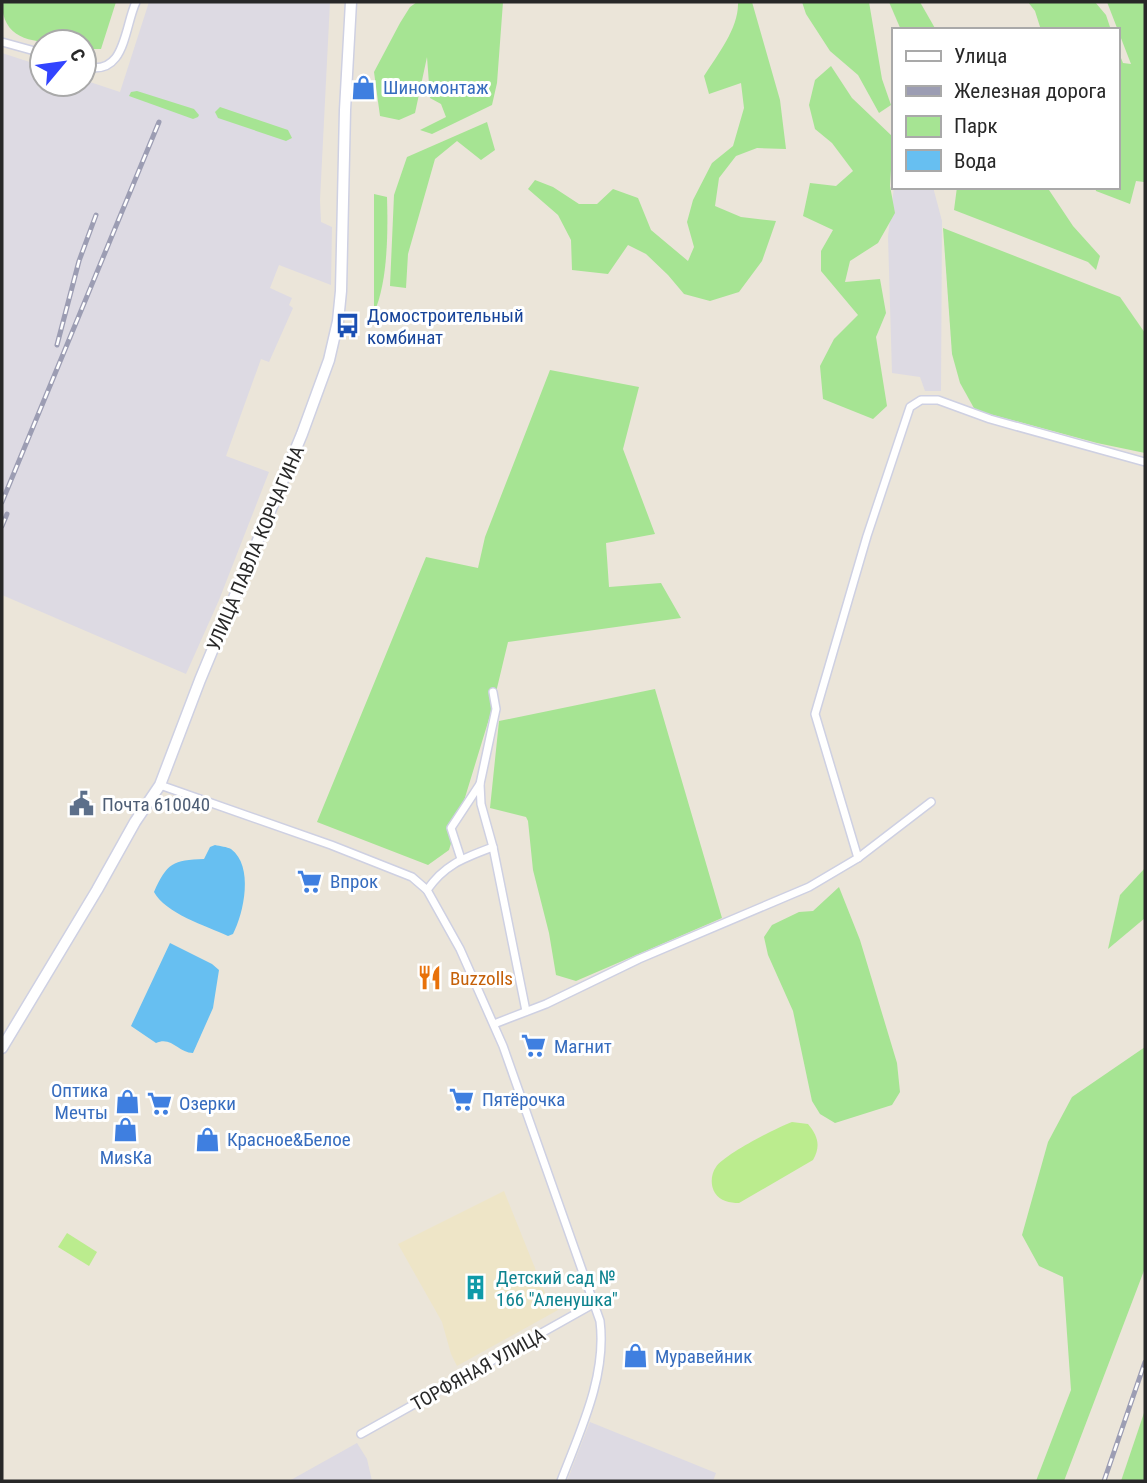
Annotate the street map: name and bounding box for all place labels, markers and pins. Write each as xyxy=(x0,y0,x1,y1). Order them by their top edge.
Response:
shop icon: Шиномонтаж xyxy=(349,73,377,101)
place label: Шиномонтаж xyxy=(383,76,489,99)
place label: Домостроительный комбинат xyxy=(367,304,524,349)
bus stop icon: Домостроительный комбинат xyxy=(333,312,361,340)
public building icon: Почта 610040 xyxy=(68,790,96,818)
place label: Почта 610040 xyxy=(102,793,210,816)
supermarket icon: Впрок xyxy=(296,867,324,895)
place label: Впрок xyxy=(330,870,378,893)
restaurant icon: Buzzolls xyxy=(416,964,444,992)
place label: Buzzolls xyxy=(450,967,513,990)
supermarket icon: Магнит xyxy=(520,1032,548,1060)
place label: Магнит xyxy=(554,1035,612,1058)
place label: Оптика Мечты xyxy=(51,1079,108,1124)
supermarket icon: Пятёрочка xyxy=(448,1085,476,1113)
shop icon: Оптика Мечты xyxy=(114,1087,142,1115)
place label: Пятёрочка xyxy=(482,1088,565,1111)
supermarket icon: Озерки xyxy=(145,1089,173,1117)
place label: Озерки xyxy=(179,1092,236,1115)
shop icon: МиsКа xyxy=(112,1115,140,1143)
shop icon: Красное&Белое xyxy=(193,1125,221,1153)
place label: Красное&Белое xyxy=(227,1128,351,1151)
place label: МиsКа xyxy=(100,1146,152,1169)
place label: Детский сад № 166 "Аленушка" xyxy=(496,1266,618,1311)
building icon: Детский сад № 166 "Аленушка" xyxy=(462,1274,490,1302)
shop icon: Муравейник xyxy=(621,1342,649,1370)
place label: Муравейник xyxy=(655,1345,752,1368)

